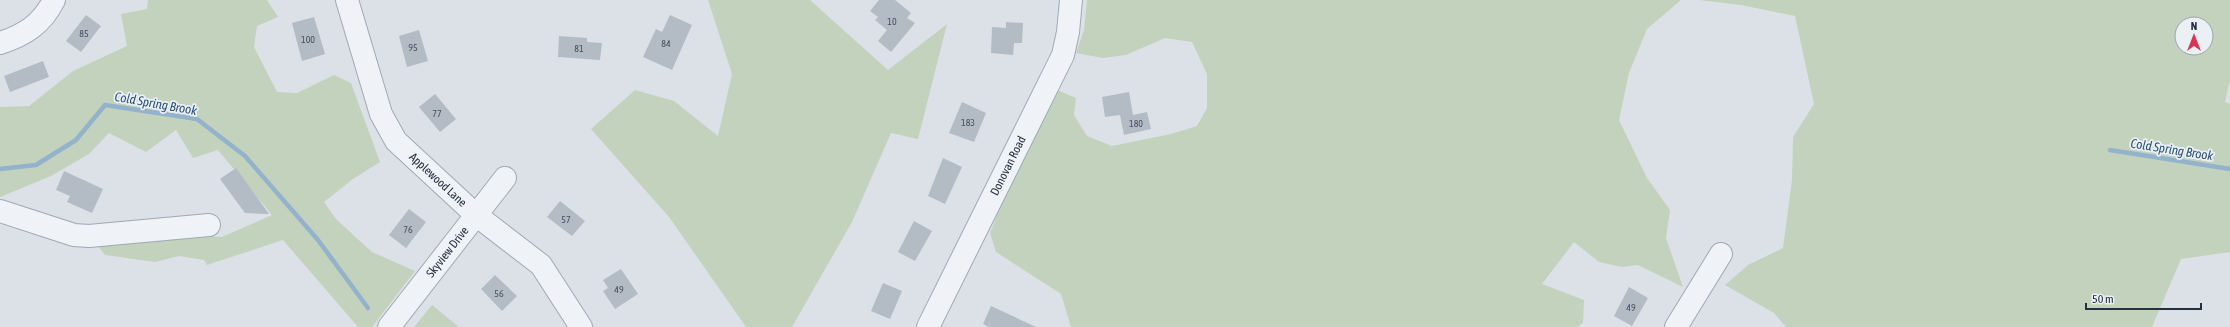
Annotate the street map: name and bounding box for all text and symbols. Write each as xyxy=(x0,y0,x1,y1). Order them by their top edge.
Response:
house number: 10 xyxy=(887,16,897,27)
north arrow xyxy=(2174,16,2214,56)
text: N xyxy=(2191,20,2197,32)
house number: 85 xyxy=(79,28,89,39)
house number: 100 xyxy=(301,34,315,45)
house number: 84 xyxy=(661,38,671,49)
house number: 95 xyxy=(408,42,418,53)
house number: 81 xyxy=(574,43,584,54)
water label: Cold Spring Brook xyxy=(114,89,199,118)
house number: 77 xyxy=(432,108,442,119)
house number: 183 xyxy=(961,117,975,128)
house number: 180 xyxy=(1129,118,1143,129)
street label: Donovan Road xyxy=(987,134,1029,198)
water label: Cold Spring Brook xyxy=(2130,136,2215,163)
street label: Applewood Lane xyxy=(406,150,469,210)
house number: 57 xyxy=(561,214,571,225)
house number: 76 xyxy=(403,224,413,235)
street label: Skyview Drive xyxy=(423,224,471,280)
house number: 49 xyxy=(614,284,624,295)
scale bar xyxy=(2086,285,2201,311)
house number: 56 xyxy=(494,288,504,299)
text: 50 m xyxy=(2092,292,2114,306)
house number: 49 xyxy=(1626,302,1636,313)

